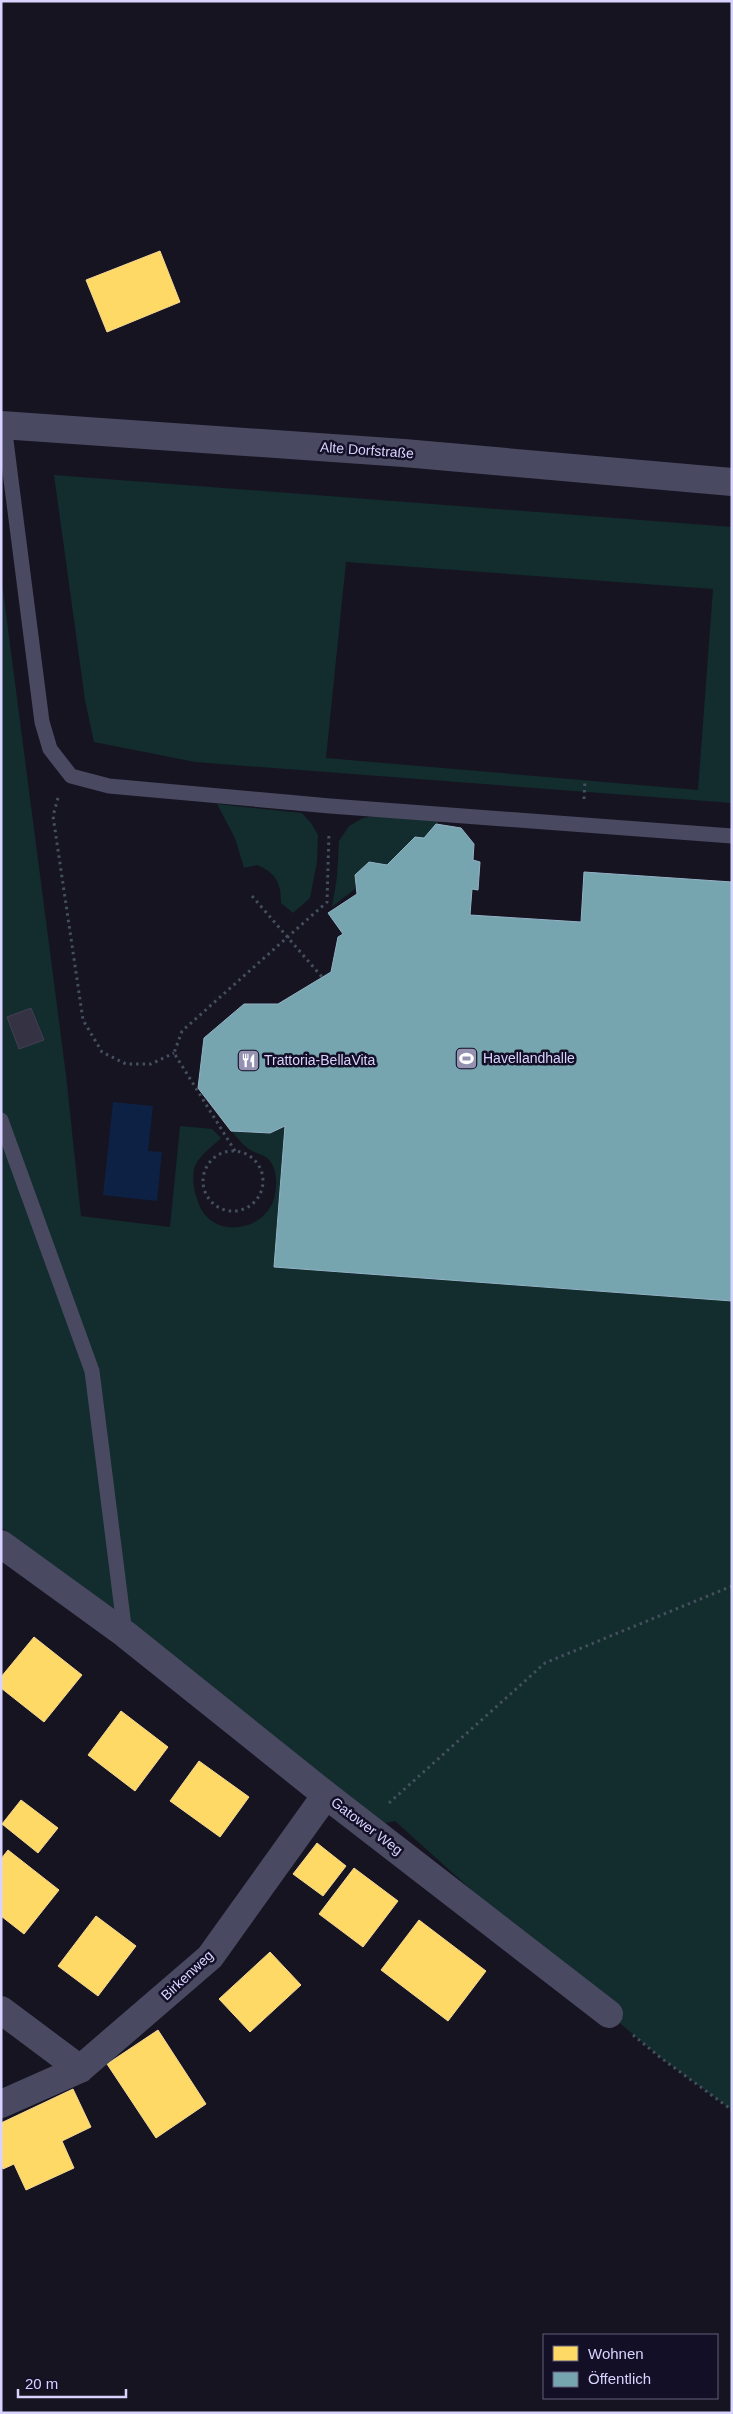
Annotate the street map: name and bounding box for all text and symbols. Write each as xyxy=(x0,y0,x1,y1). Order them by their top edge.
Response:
street label: Alte Dorfstraße xyxy=(319,439,415,461)
sports icon: Havellandhalle xyxy=(455,1046,479,1070)
restaurant icon: Trattoria-BellaVita xyxy=(236,1048,260,1072)
place label: Havellandhalle xyxy=(483,1050,575,1066)
place label: Trattoria-BellaVita xyxy=(264,1052,375,1068)
street label: Gatower Weg xyxy=(328,1794,406,1858)
street label: Birkenweg xyxy=(158,1947,216,2003)
legend xyxy=(543,2334,718,2399)
text: Wohnen xyxy=(588,2345,644,2362)
scale bar xyxy=(18,2366,125,2398)
text: Öffentlich xyxy=(588,2370,651,2387)
text: 20 m xyxy=(25,2375,58,2392)

